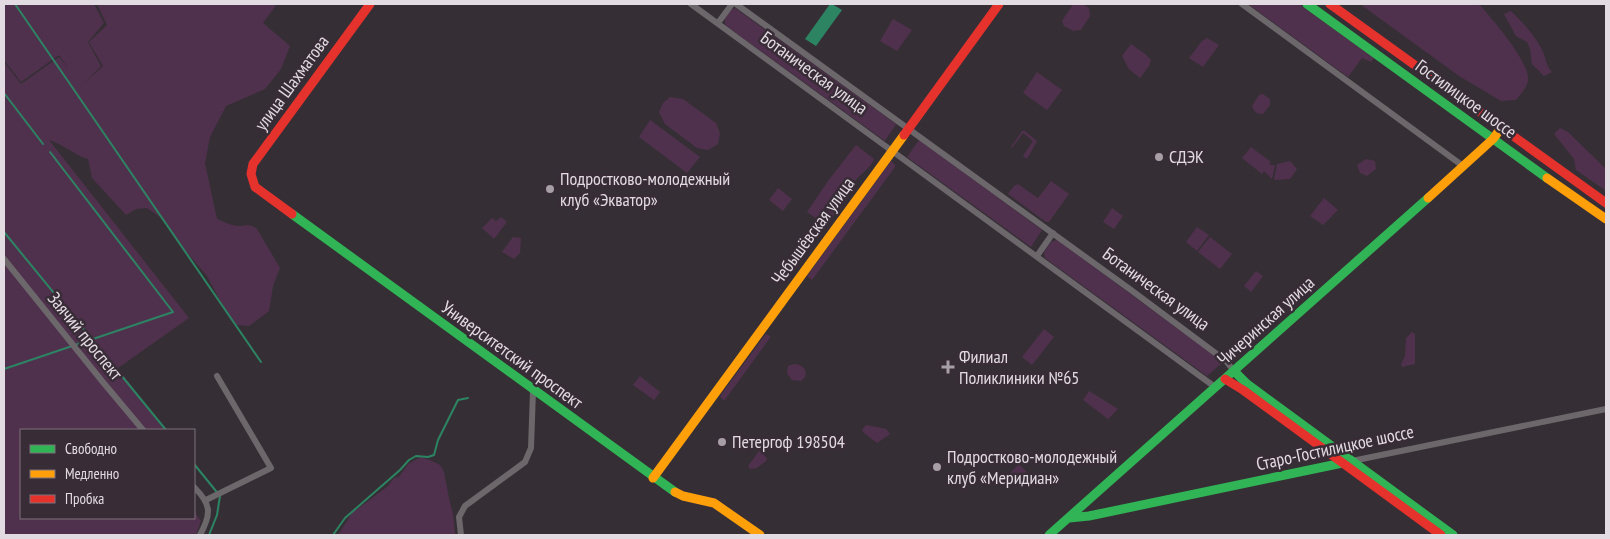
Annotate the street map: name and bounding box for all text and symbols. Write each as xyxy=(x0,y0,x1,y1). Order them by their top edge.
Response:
street label: Ботаническая улица xyxy=(756,26,872,119)
street label: улица Шахматова xyxy=(249,31,334,135)
street label: Гостилицкое шоссе xyxy=(1411,54,1521,143)
place label: СДЭК xyxy=(1169,145,1204,168)
marker: СДЭК xyxy=(1153,151,1165,163)
place label: Подростково-молодежный клуб «Экватор» xyxy=(560,167,730,211)
street label: Чебышёвская улица xyxy=(766,172,859,289)
marker: Подростково-молодежный клуб «Экватор» xyxy=(544,183,556,195)
street label: Ботаническая улица xyxy=(1098,242,1214,335)
street label: Чичеринская улица xyxy=(1212,271,1319,370)
street label: Заячий проспект xyxy=(43,287,128,384)
street label: Университетский проспект xyxy=(437,296,588,414)
place label: Филиал Поликлиники №65 xyxy=(959,345,1079,389)
marker: Филиал Поликлиники №65 xyxy=(941,360,955,374)
street label: Старо-Гостилицкое шоссе xyxy=(1254,420,1416,475)
legend xyxy=(20,429,195,519)
place label: Петергоф 198504 xyxy=(732,430,845,453)
marker: Петергоф 198504 xyxy=(716,436,728,448)
text: Свободно xyxy=(65,439,117,458)
place label: Подростково-молодежный клуб «Меридиан» xyxy=(947,445,1117,489)
marker: Подростково-молодежный клуб «Меридиан» xyxy=(931,461,943,473)
text: Медленно xyxy=(65,464,119,483)
text: Пробка xyxy=(65,489,104,508)

